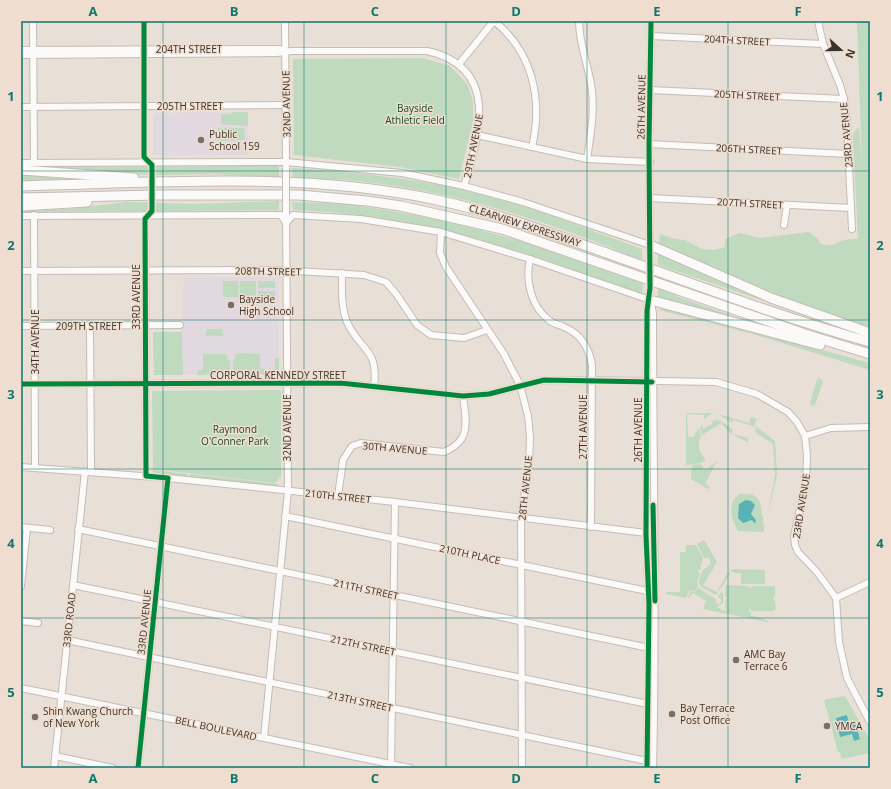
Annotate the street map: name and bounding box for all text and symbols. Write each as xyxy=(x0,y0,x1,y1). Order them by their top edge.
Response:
text: A xyxy=(89,2,98,20)
text: B xyxy=(230,2,239,20)
text: C xyxy=(371,2,379,20)
text: D xyxy=(511,2,521,20)
text: E xyxy=(653,2,661,20)
text: F xyxy=(794,2,802,20)
north arrow xyxy=(821,30,861,70)
street label: 204TH STREET xyxy=(703,31,771,49)
street label: 204TH STREET xyxy=(156,42,223,56)
text: N xyxy=(842,47,859,61)
street label: 32ND AVENUE xyxy=(278,70,294,138)
street label: 26TH AVENUE xyxy=(633,74,649,140)
street label: 205TH STREET xyxy=(713,86,781,104)
text: 1 xyxy=(7,87,15,105)
text: 1 xyxy=(876,87,884,105)
street label: 205TH STREET xyxy=(157,99,224,113)
park label: Bayside Athletic Field xyxy=(385,101,445,127)
street label: 23RD AVENUE xyxy=(836,102,856,168)
street label: 29TH AVENUE xyxy=(460,113,486,179)
place label: Public School 159 xyxy=(209,127,260,153)
marker: Public School 159 xyxy=(196,135,206,145)
street label: 206TH STREET xyxy=(715,140,783,158)
street label: 207TH STREET xyxy=(716,194,784,212)
street label: CLEARVIEW EXPRESSWAY xyxy=(467,200,583,250)
text: 2 xyxy=(7,236,15,254)
text: 2 xyxy=(876,236,884,254)
street label: 208TH STREET xyxy=(235,263,302,279)
street label: 33RD AVENUE xyxy=(129,264,143,330)
place label: Bayside High School xyxy=(239,292,294,318)
marker: Bayside High School xyxy=(226,300,236,310)
street label: 34TH AVENUE xyxy=(28,309,42,375)
street label: 209TH STREET xyxy=(56,319,123,333)
street label: CORPORAL KENNEDY STREET xyxy=(210,368,346,382)
text: 3 xyxy=(7,385,15,403)
text: 3 xyxy=(876,385,884,403)
street label: 32ND AVENUE xyxy=(280,394,294,462)
street label: 27TH AVENUE xyxy=(576,394,590,460)
street label: 26TH AVENUE xyxy=(631,397,645,463)
park label: Raymond O'Conner Park xyxy=(201,422,270,448)
street label: 30TH AVENUE xyxy=(362,438,428,458)
street label: 28TH AVENUE xyxy=(515,455,535,521)
street label: 23RD AVENUE xyxy=(789,472,813,540)
street label: 210TH STREET xyxy=(304,486,372,506)
text: 4 xyxy=(7,534,15,552)
text: 4 xyxy=(876,534,884,552)
street label: 210TH PLACE xyxy=(438,541,502,567)
street label: 211TH STREET xyxy=(332,575,400,603)
street label: 33RD AVENUE xyxy=(134,589,154,655)
street label: 33RD ROAD xyxy=(59,592,79,648)
street label: 212TH STREET xyxy=(329,631,397,659)
place label: AMC Bay Terrace 6 xyxy=(744,647,788,673)
marker: AMC Bay Terrace 6 xyxy=(731,655,741,665)
text: 5 xyxy=(7,683,15,701)
text: 5 xyxy=(876,683,884,701)
street label: 213TH STREET xyxy=(326,687,394,715)
place label: Bay Terrace Post Office xyxy=(680,701,735,727)
place label: Shin Kwang Church of New York xyxy=(43,704,133,730)
marker: Bay Terrace Post Office xyxy=(667,709,677,719)
marker: Shin Kwang Church of New York xyxy=(30,712,40,722)
street label: BELL BOULEVARD xyxy=(174,713,258,743)
place label: YMCA xyxy=(835,719,863,733)
marker: YMCA xyxy=(822,721,832,731)
text: A xyxy=(89,769,98,787)
text: B xyxy=(230,769,239,787)
text: C xyxy=(371,769,379,787)
text: D xyxy=(511,769,521,787)
text: E xyxy=(653,769,661,787)
text: F xyxy=(794,769,802,787)

